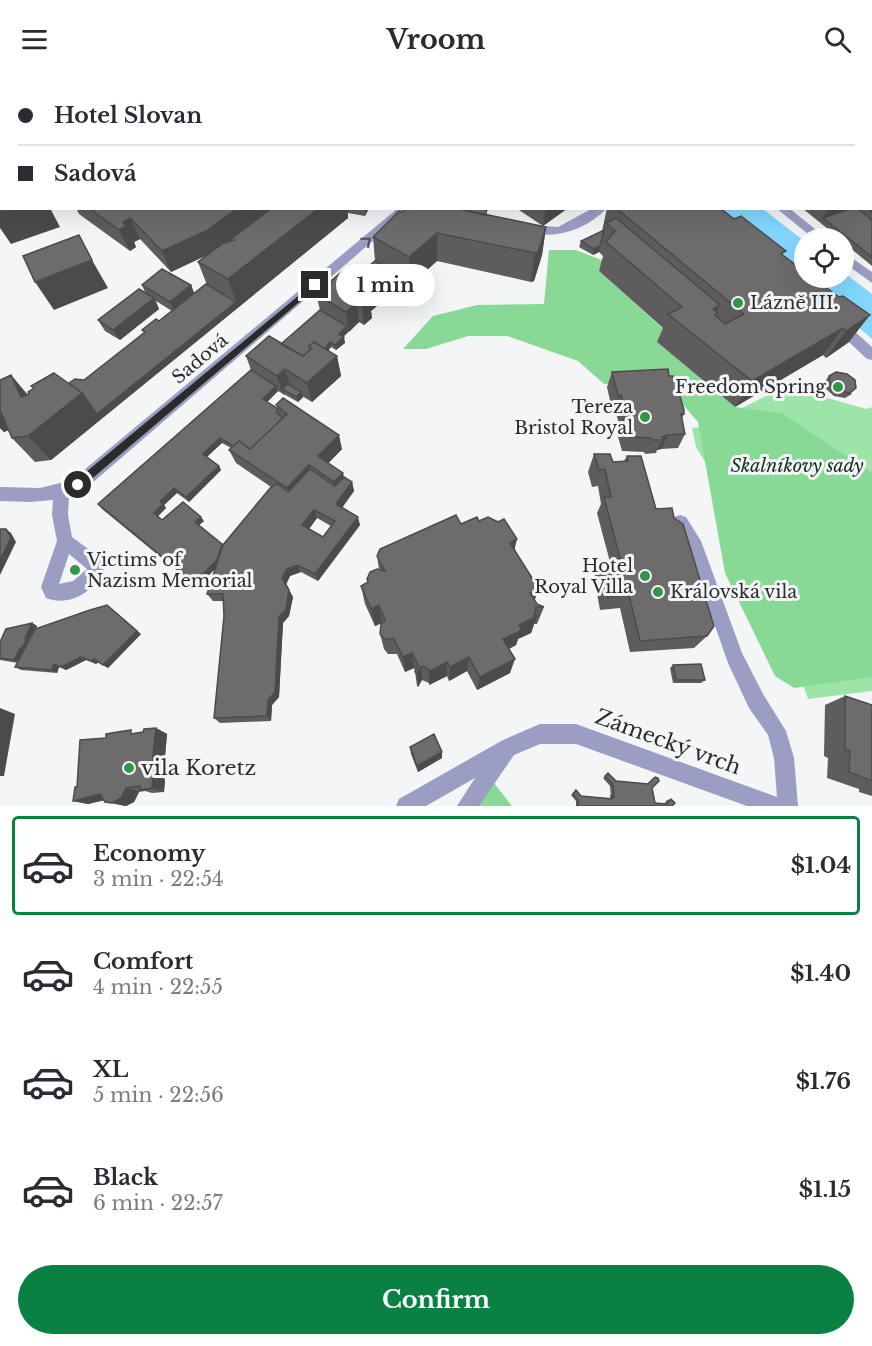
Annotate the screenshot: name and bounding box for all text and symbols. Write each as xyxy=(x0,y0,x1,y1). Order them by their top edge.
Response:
icon: menu xyxy=(18,23,51,56)
text: Vroom xyxy=(387,23,485,56)
icon: search xyxy=(821,23,854,56)
text: Hotel Slovan xyxy=(54,102,202,129)
text: Sadová xyxy=(54,160,137,187)
map controls xyxy=(794,228,854,288)
button: locate xyxy=(794,228,854,288)
one-way arrow xyxy=(360,238,371,249)
callout: 1 min xyxy=(336,264,435,306)
route end xyxy=(301,271,328,298)
text: 1 min xyxy=(357,273,414,297)
place label: Lázně III. xyxy=(750,292,838,314)
marker: Lázně III. xyxy=(731,296,745,310)
street label: Sadová xyxy=(168,329,232,389)
place label: Freedom Spring xyxy=(675,376,826,398)
marker: Freedom Spring xyxy=(831,380,845,394)
place label: Tereza Bristol Royal xyxy=(514,396,633,439)
marker: Tereza Bristol Royal xyxy=(638,410,652,424)
park label: Skalníkovy sady xyxy=(730,455,864,477)
route start xyxy=(64,471,91,498)
place label: Victims of Nazism Memorial xyxy=(86,549,253,592)
place label: Hotel Royal Villa xyxy=(534,555,633,598)
marker: Victims of Nazism Memorial xyxy=(68,563,82,577)
marker: Hotel Royal Villa xyxy=(638,569,652,583)
place label: Královská vila xyxy=(670,581,797,603)
marker: Královská vila xyxy=(651,585,665,599)
street label: Zámecký vrch xyxy=(592,704,744,780)
place label: vila Koretz xyxy=(141,755,256,781)
marker: vila Koretz xyxy=(122,761,136,775)
icon: car xyxy=(21,839,75,893)
text: Economy xyxy=(93,840,205,867)
text: $1.04 xyxy=(791,852,851,879)
text: 3 min · 22:54 xyxy=(93,867,224,891)
icon: car xyxy=(21,947,75,1001)
text: Comfort xyxy=(93,948,193,975)
text: $1.40 xyxy=(790,960,851,987)
text: 4 min · 22:55 xyxy=(93,975,223,999)
icon: car xyxy=(21,1055,75,1109)
text: XL xyxy=(93,1056,128,1083)
text: $1.76 xyxy=(796,1068,851,1095)
text: 5 min · 22:56 xyxy=(93,1083,224,1107)
icon: car xyxy=(21,1163,75,1217)
text: Black xyxy=(93,1164,158,1191)
text: $1.15 xyxy=(799,1176,851,1203)
text: 6 min · 22:57 xyxy=(93,1191,223,1215)
button: Confirm xyxy=(18,1265,854,1334)

